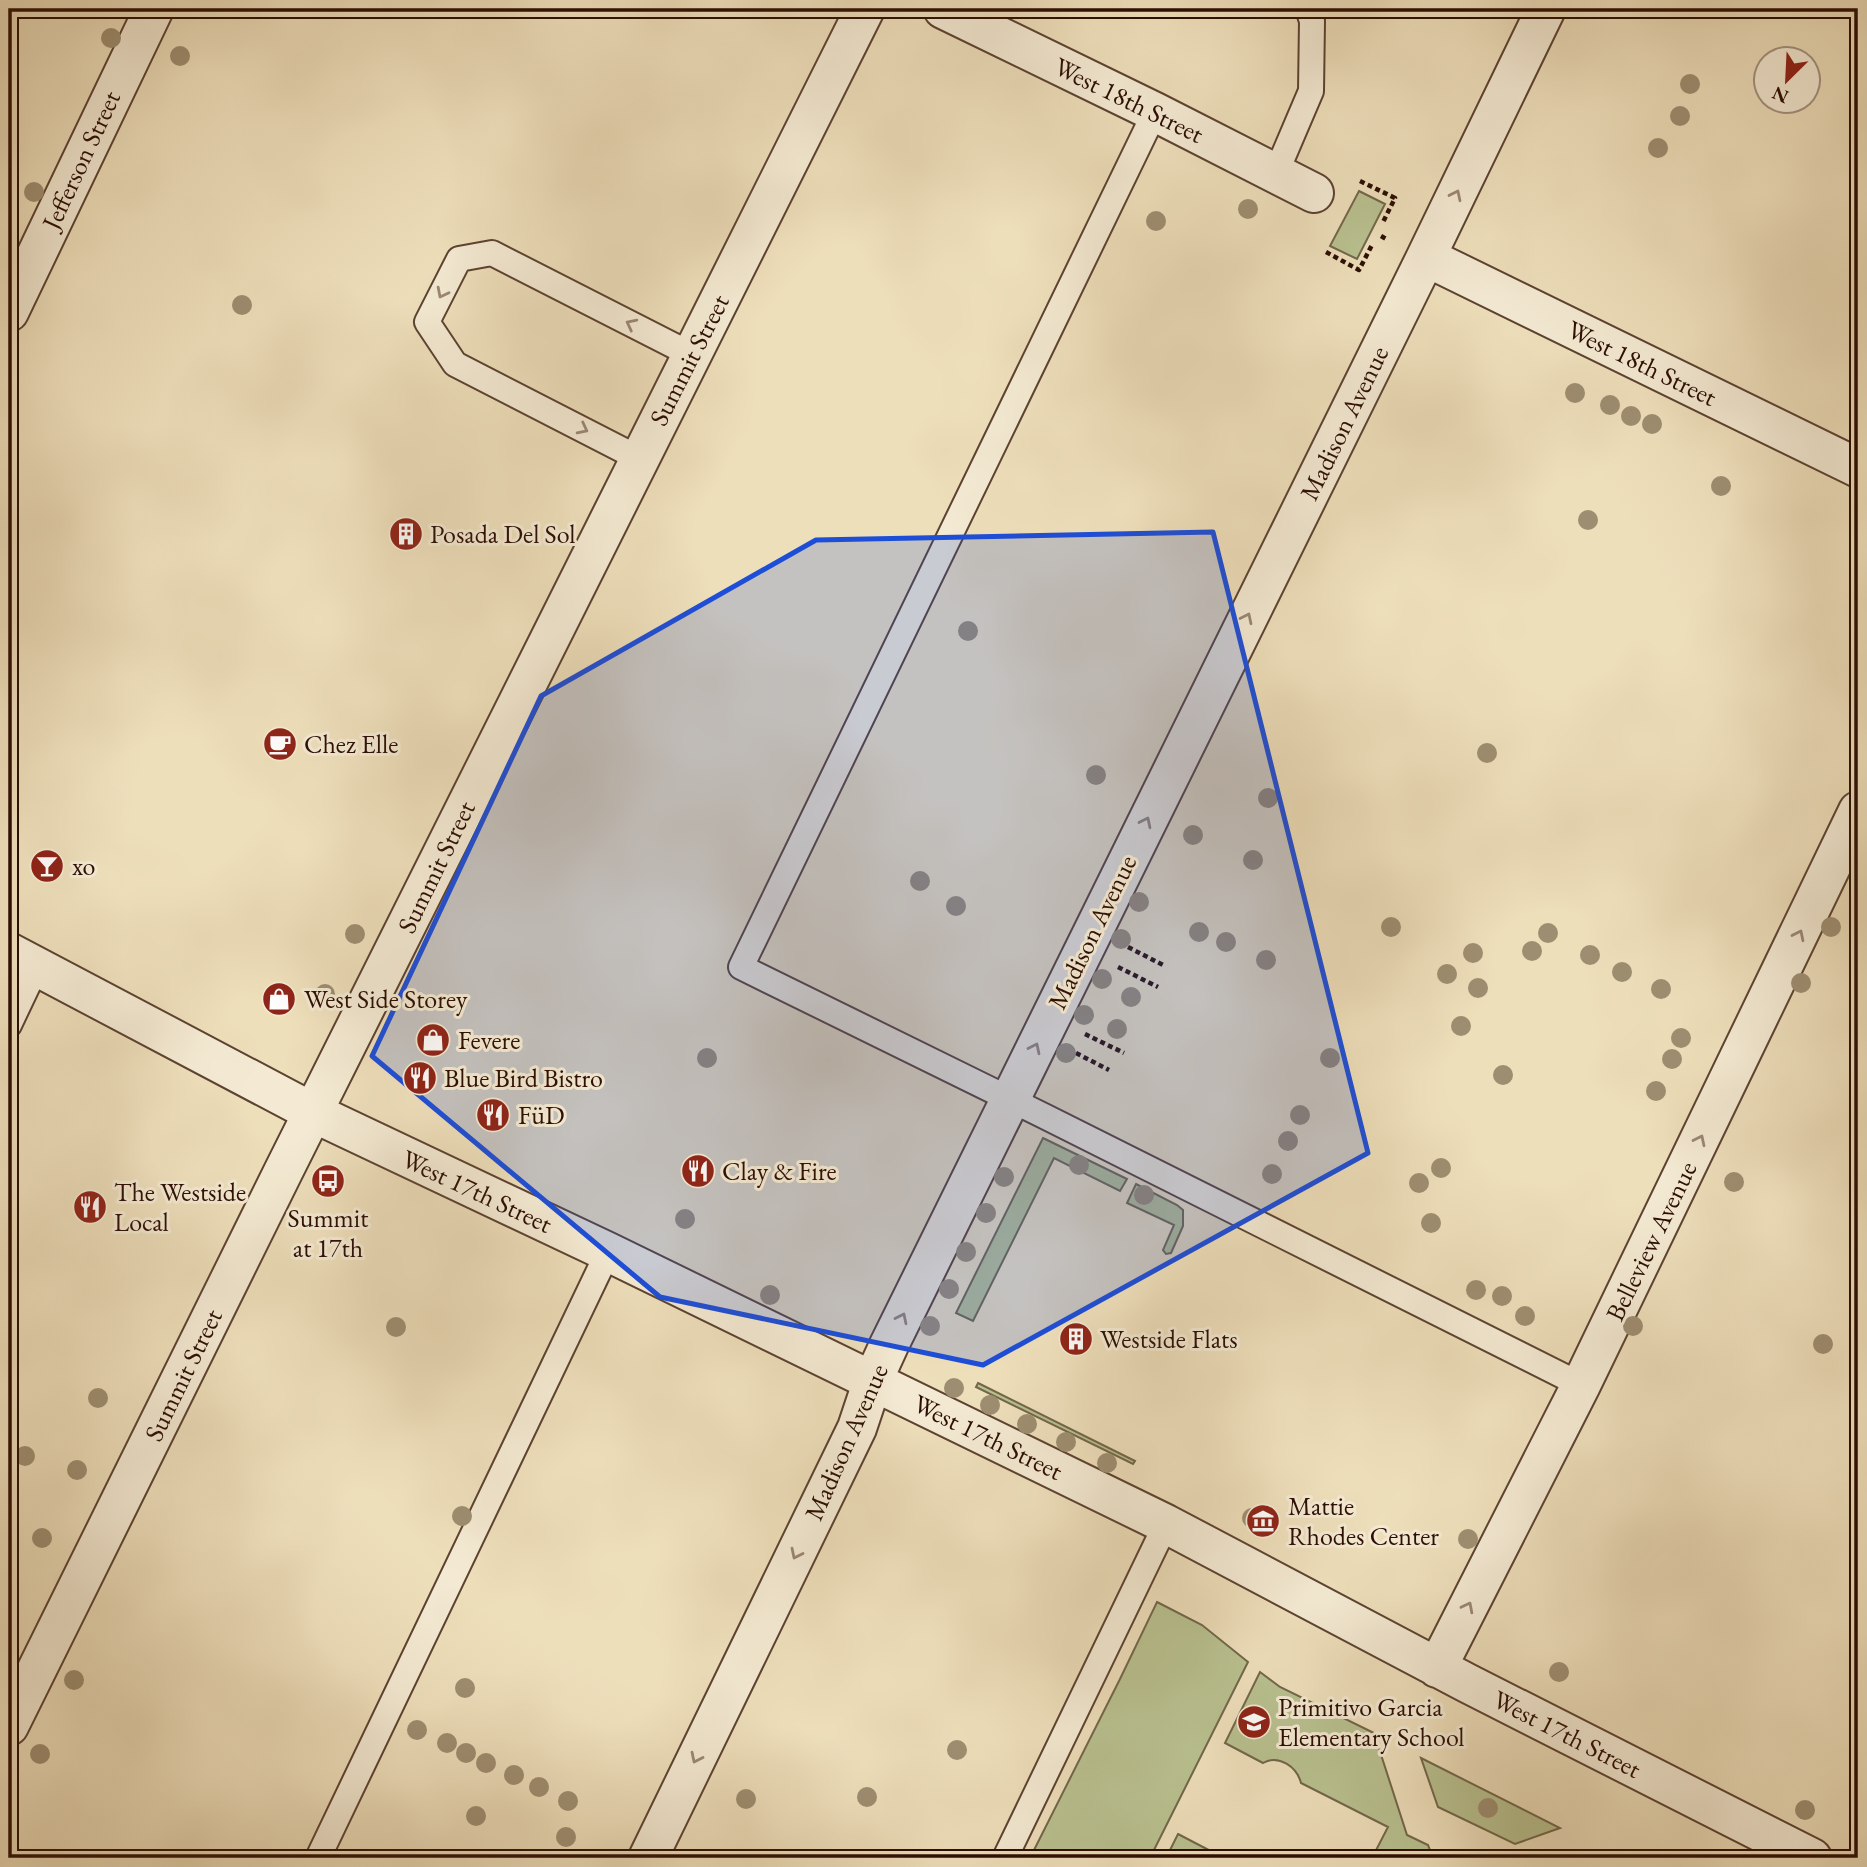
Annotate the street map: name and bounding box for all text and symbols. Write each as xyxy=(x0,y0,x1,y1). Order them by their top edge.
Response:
north arrow xyxy=(1752,46,1822,116)
street label: West 18th Street xyxy=(1049,49,1209,151)
text: N xyxy=(1768,80,1792,110)
street label: Jefferson Street xyxy=(33,85,128,237)
one-way arrow xyxy=(1448,190,1462,202)
one-way arrow xyxy=(436,286,450,298)
street label: Summit Street xyxy=(641,289,737,431)
street label: West 18th Street xyxy=(1562,312,1722,414)
one-way arrow xyxy=(626,319,638,332)
street label: Madison Avenue xyxy=(1292,340,1396,506)
one-way arrow xyxy=(576,421,588,435)
building icon: Posada Del Sol xyxy=(387,515,425,553)
place label: Posada Del Sol xyxy=(430,517,575,551)
one-way arrow xyxy=(1239,613,1253,625)
cafe icon: Chez Elle xyxy=(261,725,299,763)
place label: Chez Elle xyxy=(304,727,398,761)
street label: Summit Street xyxy=(389,795,483,939)
one-way arrow xyxy=(1138,817,1152,829)
bar icon: xo xyxy=(28,847,66,885)
place label: xo xyxy=(72,849,95,883)
street label: Madison Avenue xyxy=(1040,849,1144,1015)
one-way arrow xyxy=(1790,930,1804,942)
shop icon: West Side Storey xyxy=(260,980,298,1018)
place label: West Side Storey xyxy=(304,982,468,1016)
shop icon: Fevere xyxy=(414,1021,452,1059)
place label: Fevere xyxy=(458,1023,520,1057)
one-way arrow xyxy=(1026,1043,1040,1055)
restaurant icon: Blue Bird Bistro xyxy=(401,1059,439,1097)
place label: Blue Bird Bistro xyxy=(444,1061,603,1095)
restaurant icon: FüD xyxy=(474,1096,512,1134)
place label: FüD xyxy=(518,1098,565,1132)
one-way arrow xyxy=(1691,1135,1705,1147)
street label: West 17th Street xyxy=(396,1141,558,1241)
restaurant icon: Clay & Fire xyxy=(679,1152,717,1190)
place label: Clay & Fire xyxy=(722,1154,837,1188)
street label: Belleview Avenue xyxy=(1598,1156,1704,1326)
bus stop icon: Summit at 17th xyxy=(309,1162,347,1200)
place label: The Westside Local xyxy=(114,1175,246,1239)
restaurant icon: The Westside Local xyxy=(71,1188,109,1226)
place label: Summit at 17th xyxy=(288,1201,368,1265)
street label: Summit Street xyxy=(136,1303,230,1447)
one-way arrow xyxy=(894,1313,908,1325)
building icon: Westside Flats xyxy=(1057,1320,1095,1358)
place label: Westside Flats xyxy=(1100,1322,1238,1356)
street label: Madison Avenue xyxy=(796,1359,896,1525)
street label: West 17th Street xyxy=(908,1386,1068,1488)
place label: Mattie Rhodes Center xyxy=(1288,1489,1439,1553)
museum icon: Mattie Rhodes Center xyxy=(1244,1502,1282,1540)
one-way arrow xyxy=(790,1547,804,1559)
one-way arrow xyxy=(1460,1602,1474,1614)
street label: West 17th Street xyxy=(1487,1682,1647,1786)
place label: Primitivo Garcia Elementary School xyxy=(1278,1690,1465,1754)
school or university icon: Primitivo Garcia Elementary School xyxy=(1235,1703,1273,1741)
one-way arrow xyxy=(691,1751,705,1763)

